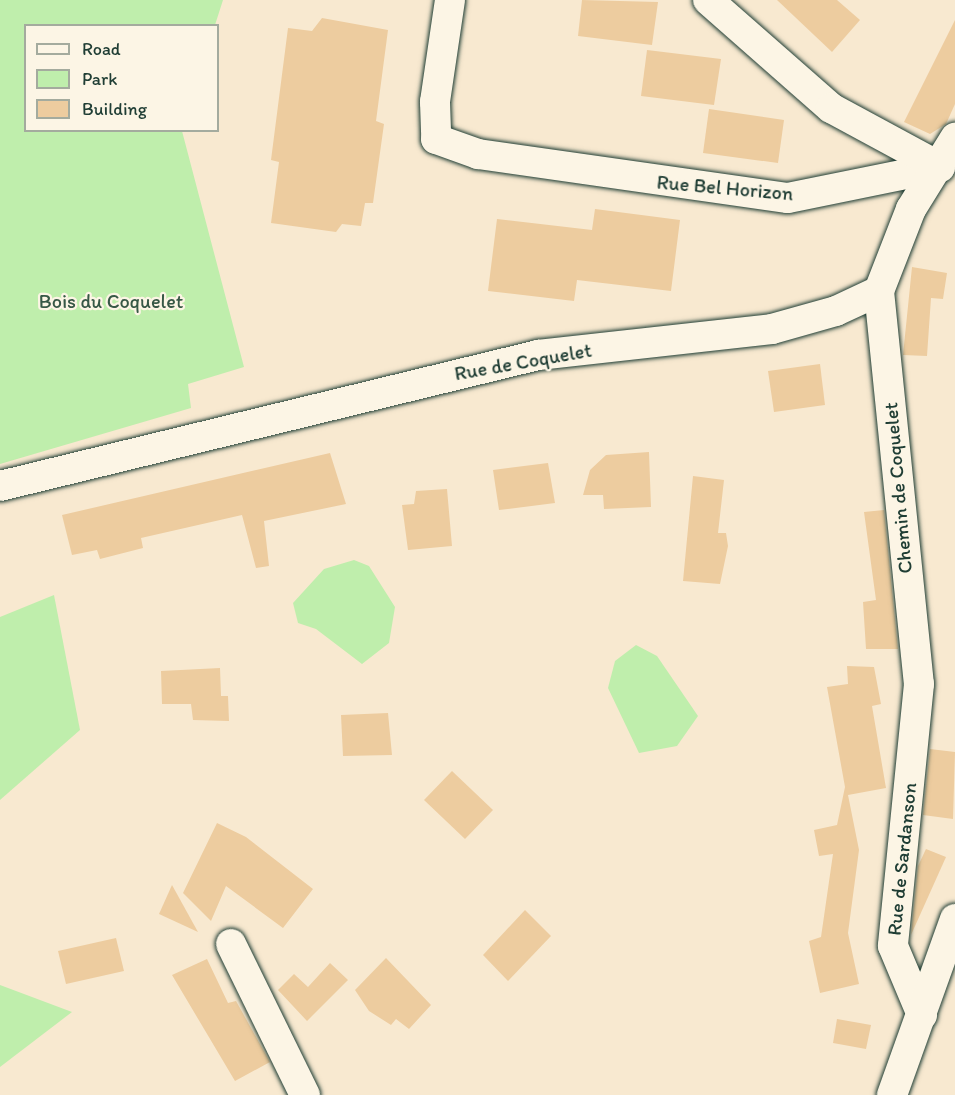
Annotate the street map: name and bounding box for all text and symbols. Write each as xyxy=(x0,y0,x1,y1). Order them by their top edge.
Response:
legend xyxy=(24,24,219,132)
text: Road xyxy=(82,38,121,60)
text: Park xyxy=(82,68,117,90)
text: Building xyxy=(82,98,147,120)
street label: Rue Bel Horizon xyxy=(655,170,795,206)
park label: Bois du Coquelet xyxy=(39,289,183,313)
street label: Rue de Coquelet xyxy=(453,338,593,386)
street label: Chemin de Coquelet xyxy=(879,401,917,575)
street label: Rue de Sardanson xyxy=(882,782,922,936)

